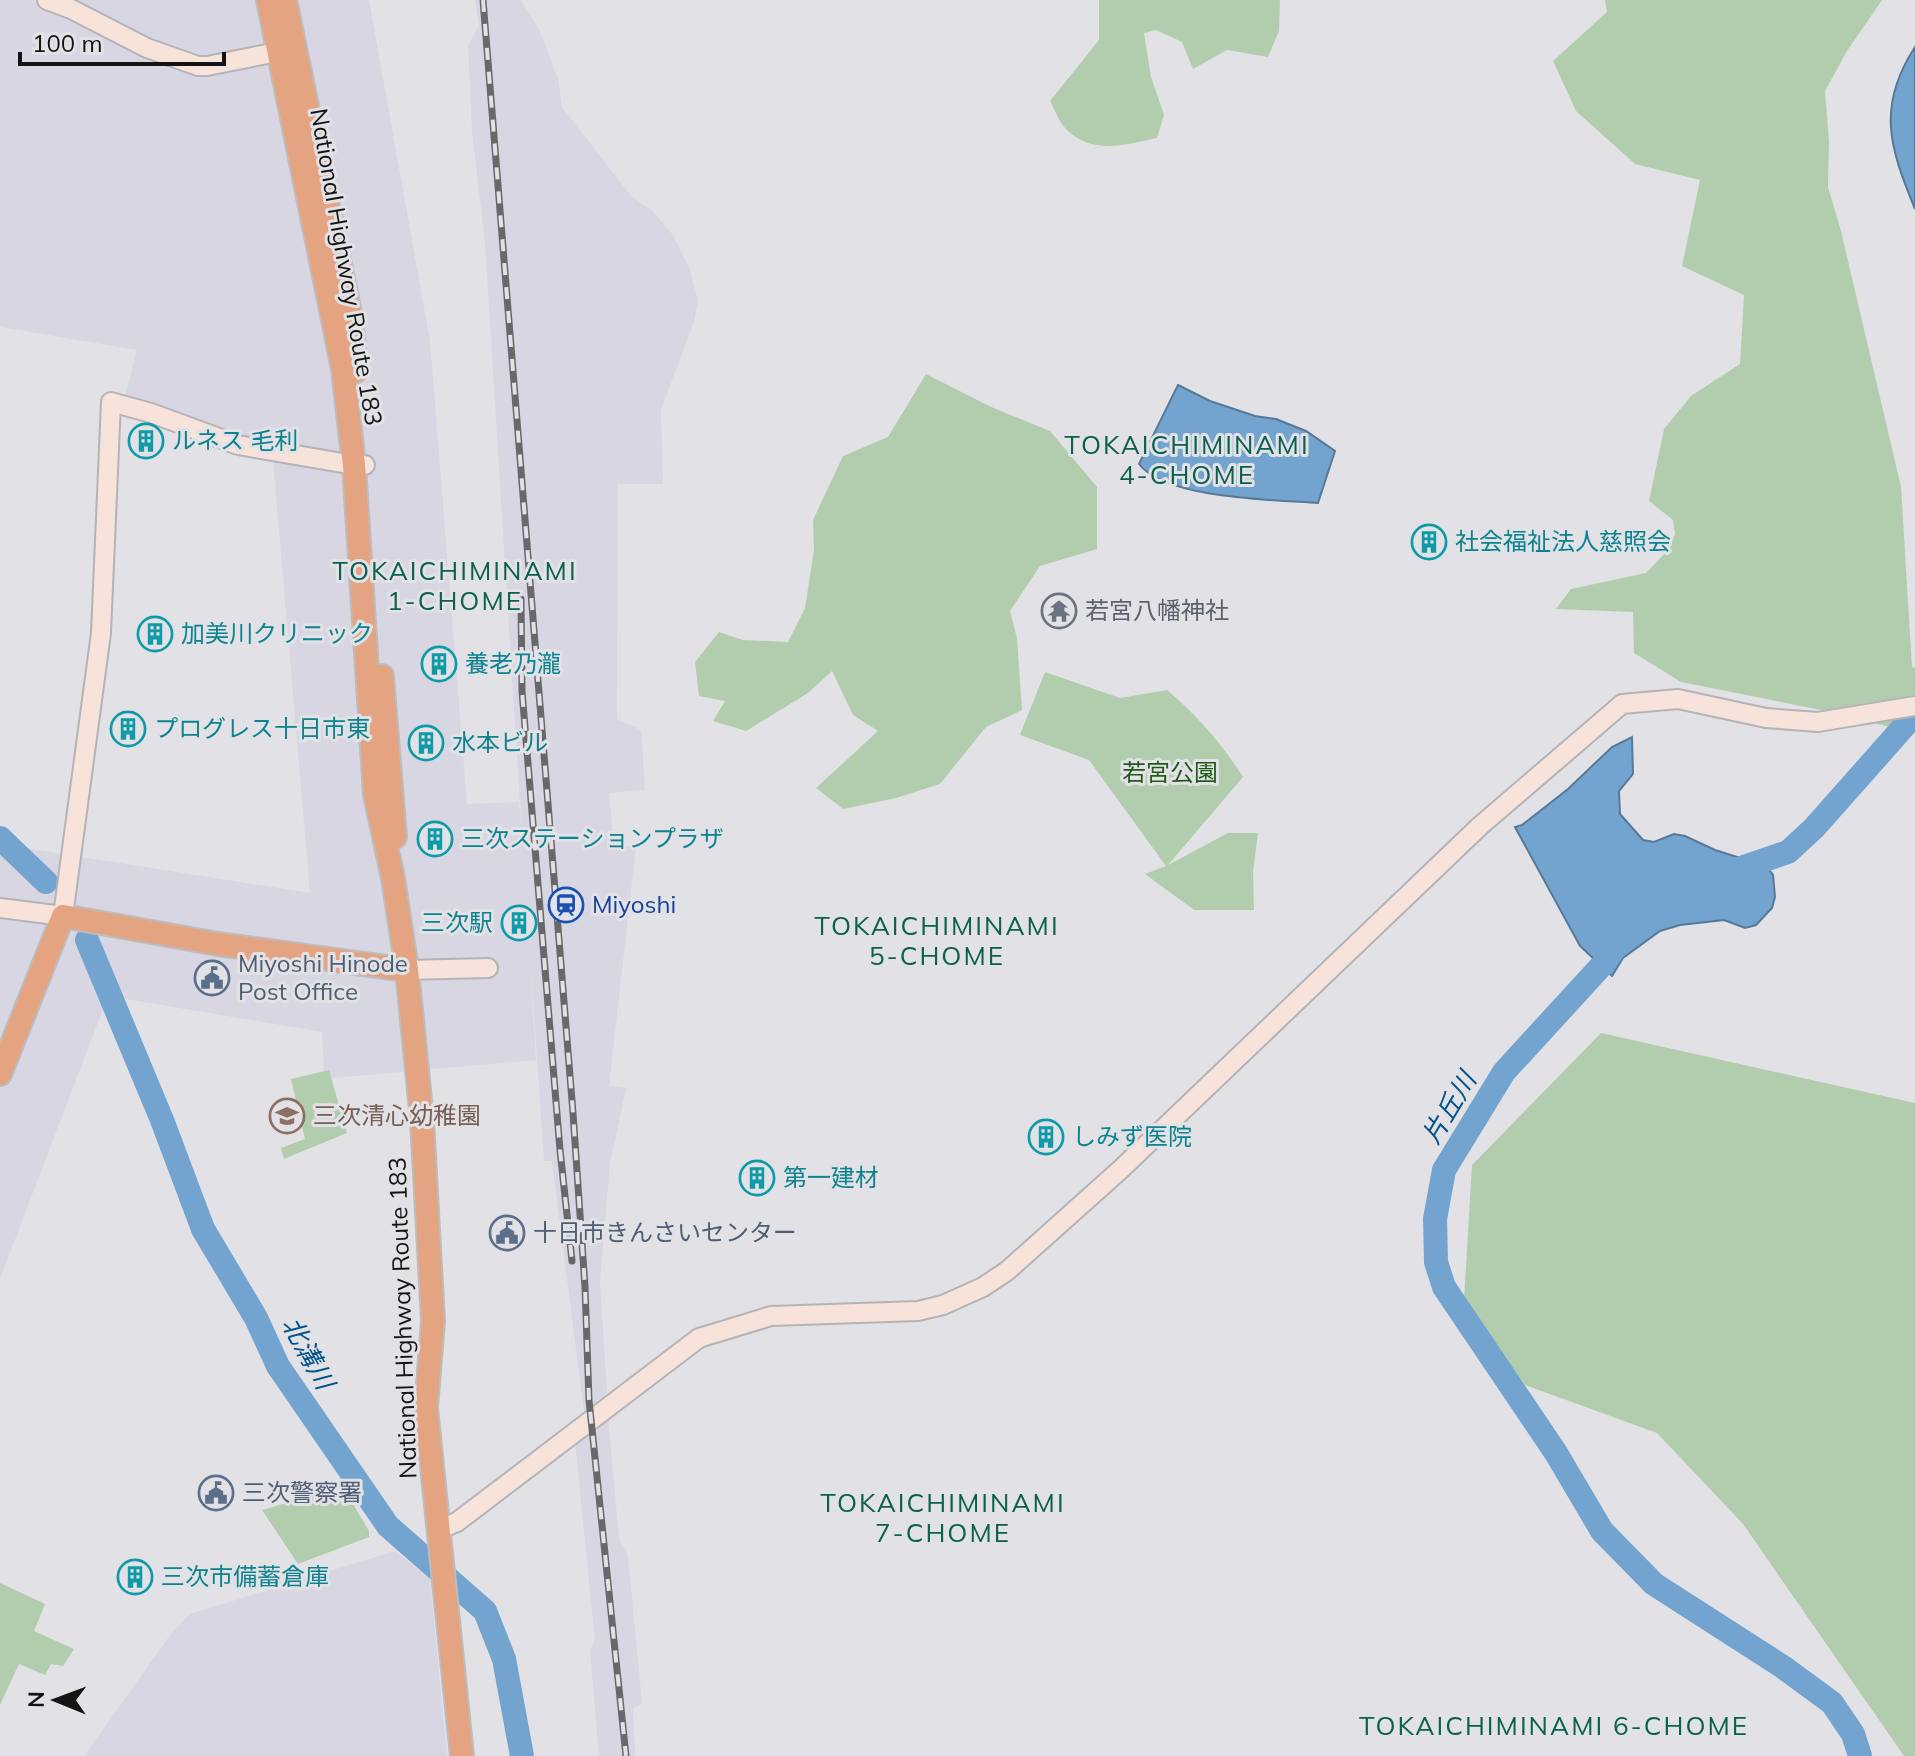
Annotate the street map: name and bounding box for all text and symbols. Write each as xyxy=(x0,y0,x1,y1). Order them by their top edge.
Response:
scale bar xyxy=(20,16,224,66)
text: 100 m xyxy=(32,28,103,58)
street label: National Highway Route 183 xyxy=(304,106,390,428)
building icon: ルネス 毛利 xyxy=(127,422,165,460)
place label: ルネス 毛利 xyxy=(172,425,298,455)
district label: TOKAICHIMINAMI 4-CHOME xyxy=(1064,428,1310,491)
building icon: 社会福祉法人慈照会 xyxy=(1410,523,1448,561)
place label: 社会福祉法人慈照会 xyxy=(1455,526,1671,556)
district label: TOKAICHIMINAMI 1-CHOME xyxy=(332,554,578,617)
temple icon: 若宮八幡神社 xyxy=(1040,592,1078,630)
place label: 若宮八幡神社 xyxy=(1085,595,1229,625)
building icon: 加美川クリニック xyxy=(136,615,174,653)
place label: 加美川クリニック xyxy=(181,618,373,648)
building icon: 養老乃瀧 xyxy=(420,645,458,683)
place label: 養老乃瀧 xyxy=(465,648,561,678)
building icon: プログレス十日市東 xyxy=(109,710,147,748)
place label: プログレス十日市東 xyxy=(154,713,370,743)
building icon: 水本ビル xyxy=(407,724,445,762)
place label: 水本ビル xyxy=(452,727,548,757)
park label: 若宮公園 xyxy=(1122,757,1218,787)
building icon: 三次ステーションプラザ xyxy=(416,820,454,858)
place label: 三次ステーションプラザ xyxy=(461,823,724,853)
station icon: Miyoshi xyxy=(547,886,585,924)
place label: Miyoshi xyxy=(592,889,676,919)
building icon: 三次駅 xyxy=(500,904,538,942)
place label: 三次駅 xyxy=(421,907,493,937)
district label: TOKAICHIMINAMI 5-CHOME xyxy=(814,909,1060,972)
place label: Miyoshi Hinode Post Office xyxy=(238,948,408,1006)
public building icon: Miyoshi Hinode Post Office xyxy=(193,959,231,997)
water label: 片丘川 xyxy=(1414,1063,1484,1150)
school or university icon: 三次清心幼稚園 xyxy=(268,1097,306,1135)
place label: 三次清心幼稚園 xyxy=(313,1100,481,1130)
building icon: しみず医院 xyxy=(1027,1118,1065,1156)
place label: しみず医院 xyxy=(1072,1121,1192,1151)
street label: National Highway Route 183 xyxy=(381,1157,423,1479)
building icon: 第一建材 xyxy=(738,1159,776,1197)
place label: 第一建材 xyxy=(783,1162,879,1192)
public building icon: 十日市きんさいセンター xyxy=(488,1214,526,1252)
place label: 十日市きんさいセンター xyxy=(533,1217,797,1247)
water label: 北溝川 xyxy=(275,1311,343,1397)
public building icon: 三次警察署 xyxy=(197,1474,235,1512)
place label: 三次警察署 xyxy=(242,1477,362,1507)
district label: TOKAICHIMINAMI 7-CHOME xyxy=(820,1486,1066,1549)
building icon: 三次市備蓄倉庫 xyxy=(116,1558,154,1596)
place label: 三次市備蓄倉庫 xyxy=(161,1561,329,1591)
north arrow xyxy=(16,1660,96,1740)
text: N xyxy=(22,1691,50,1708)
district label: TOKAICHIMINAMI 6-CHOME xyxy=(1359,1709,1749,1742)

